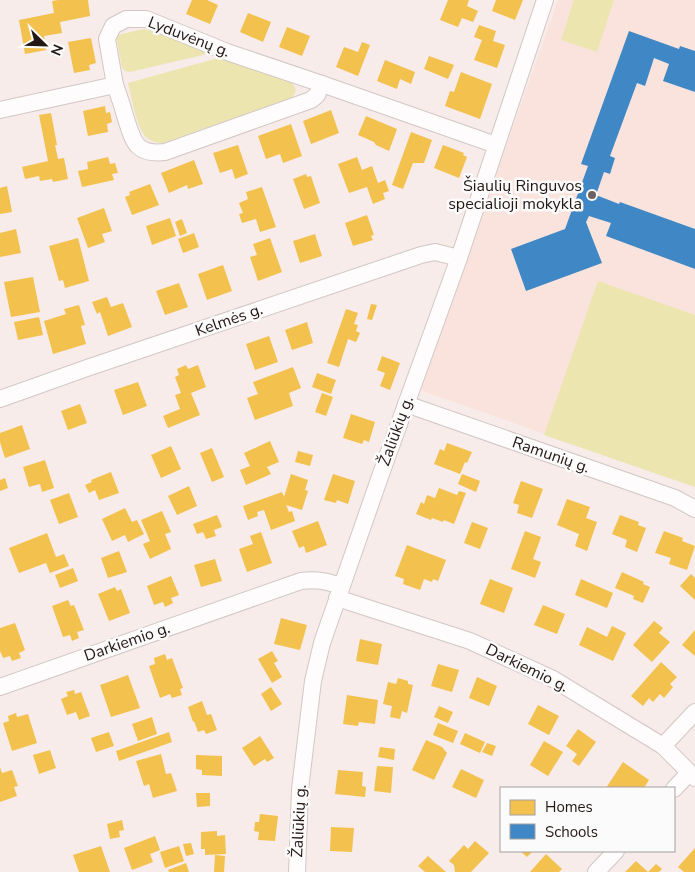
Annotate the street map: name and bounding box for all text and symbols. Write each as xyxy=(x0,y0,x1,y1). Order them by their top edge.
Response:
street label: Lyduvėnų g. xyxy=(145,11,233,63)
north arrow xyxy=(20,20,70,70)
text: N xyxy=(46,41,67,58)
place label: Šiaulių Ringuvos specialioji mokykla xyxy=(448,175,582,215)
marker: Šiaulių Ringuvos specialioji mokykla xyxy=(586,189,598,201)
street label: Kelmės g. xyxy=(192,298,266,342)
street label: Žaliūkių g. xyxy=(373,393,419,469)
street label: Ramunių g. xyxy=(509,431,593,479)
street label: Darkiemio g. xyxy=(81,617,173,667)
street label: Darkiemio g. xyxy=(482,638,572,698)
street label: Žaliūkių g. xyxy=(286,784,312,858)
legend xyxy=(500,787,675,852)
text: Homes xyxy=(545,797,593,817)
text: Schools xyxy=(545,822,598,842)

